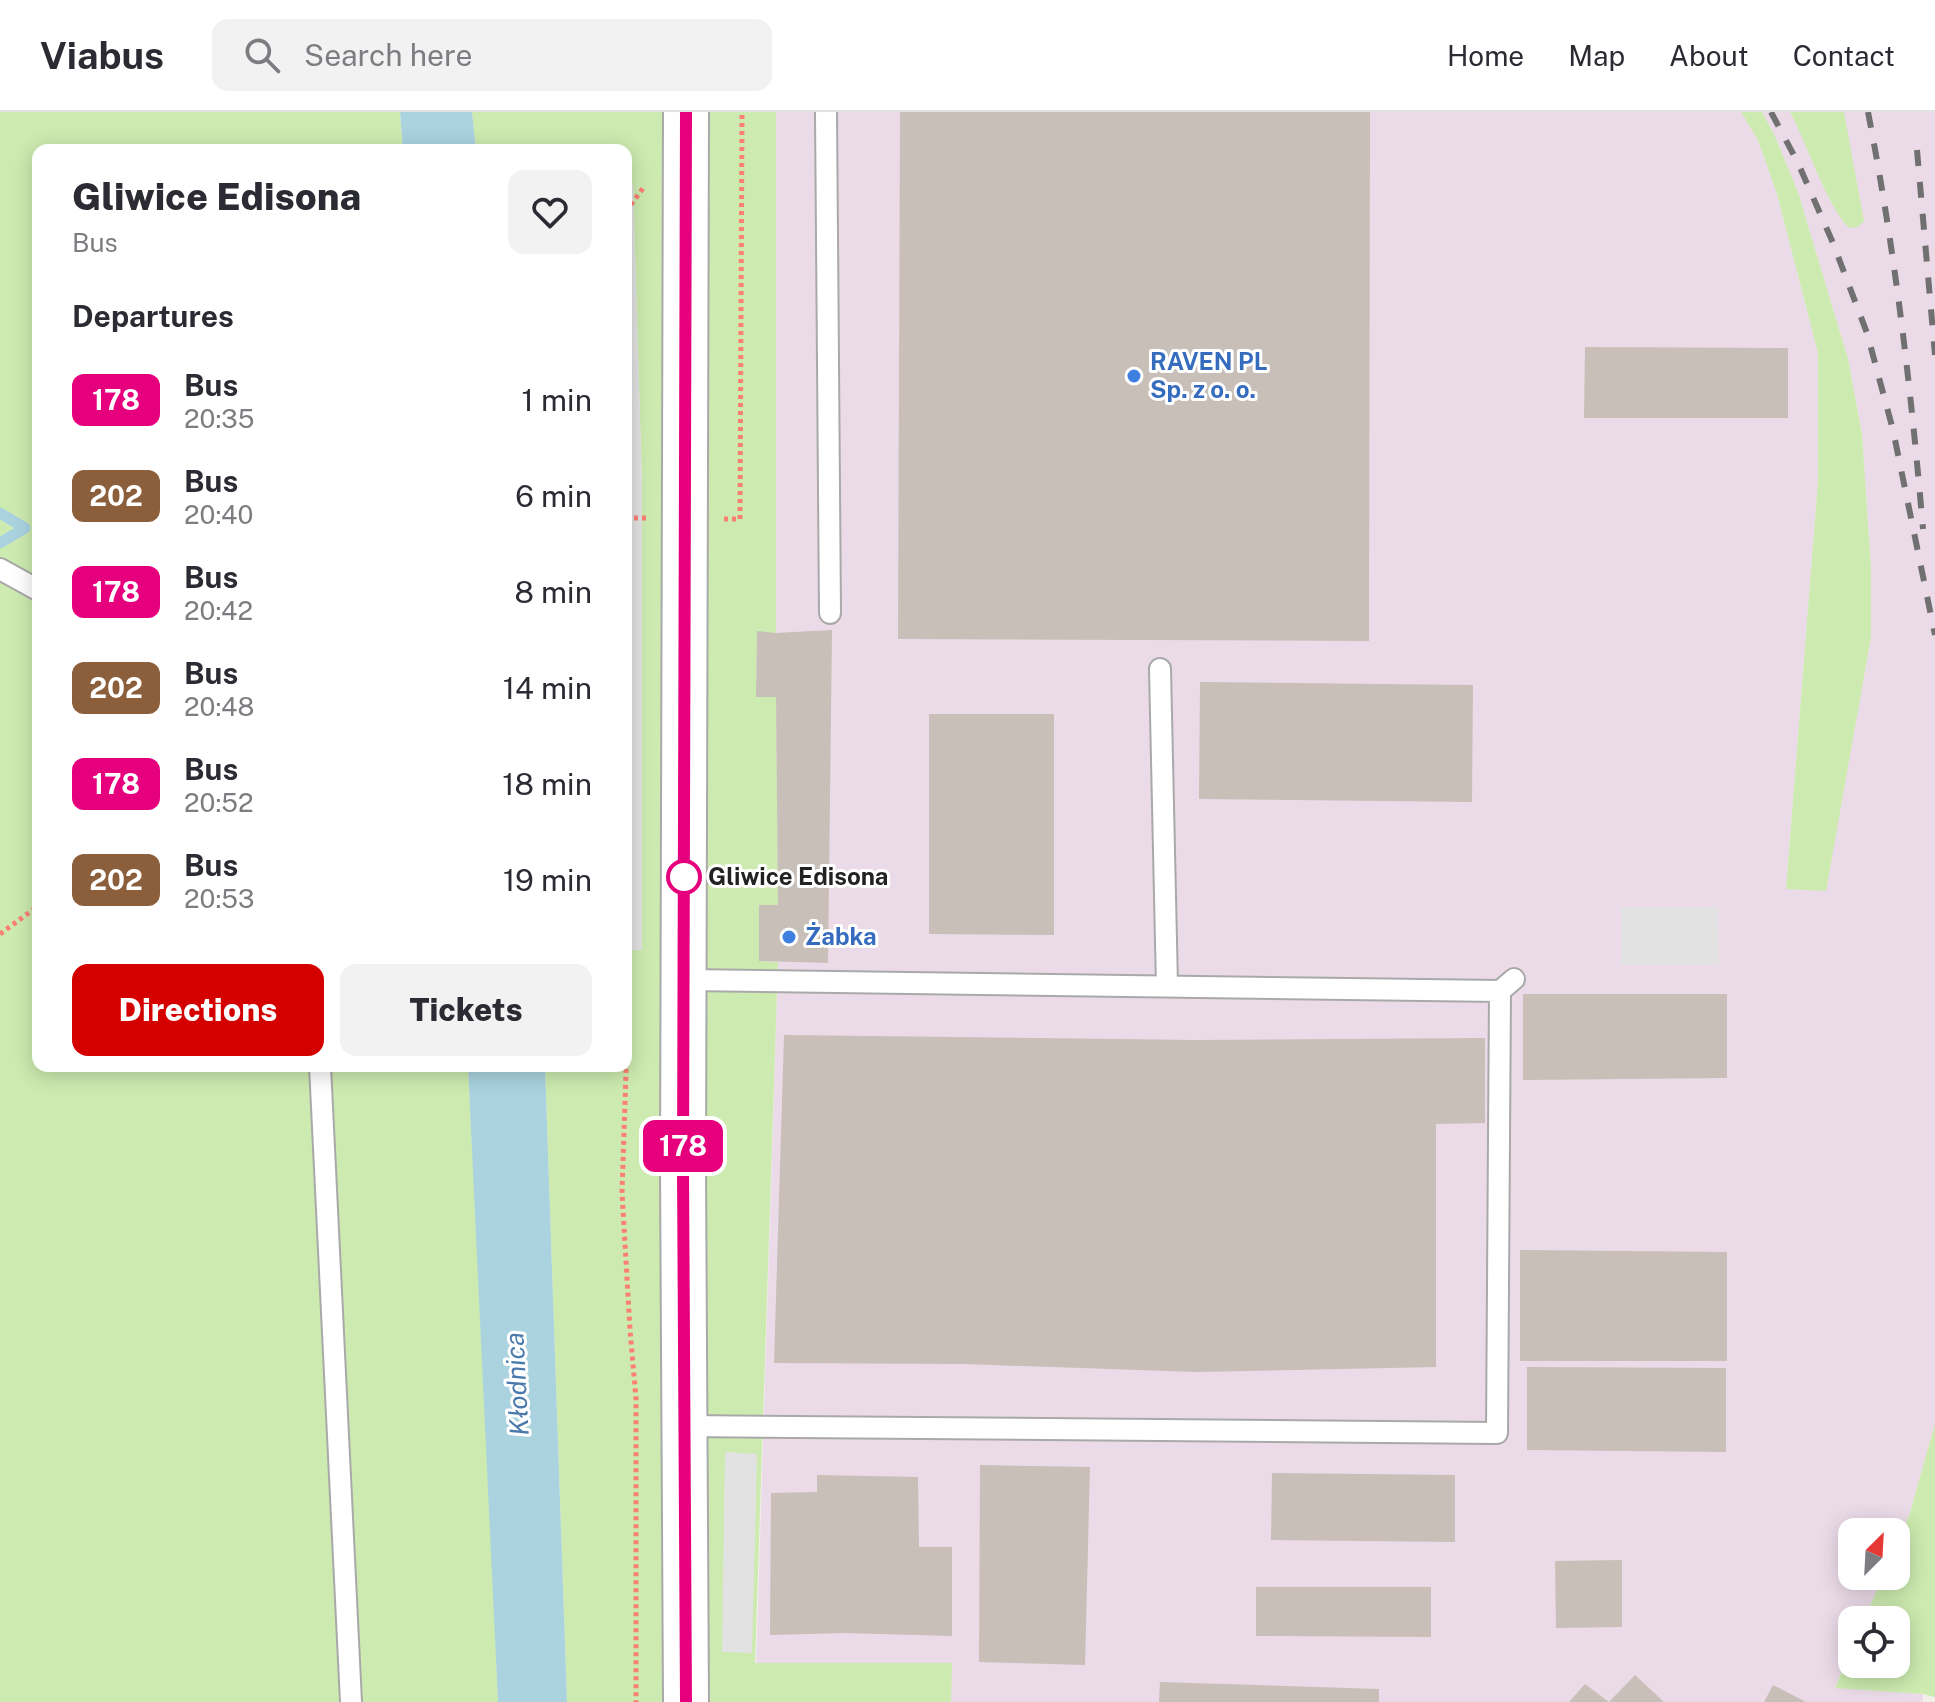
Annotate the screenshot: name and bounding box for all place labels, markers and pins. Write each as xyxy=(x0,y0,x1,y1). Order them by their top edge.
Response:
place label: RAVEN PL Sp. z o. o. xyxy=(1150,347,1268,403)
marker: RAVEN PL Sp. z o. o. xyxy=(1125,367,1143,385)
marker: Gliwice Edisona xyxy=(667,860,701,894)
place label: Gliwice Edisona xyxy=(708,862,888,890)
place label: Żabka xyxy=(805,922,877,950)
marker: Żabka xyxy=(780,928,798,946)

